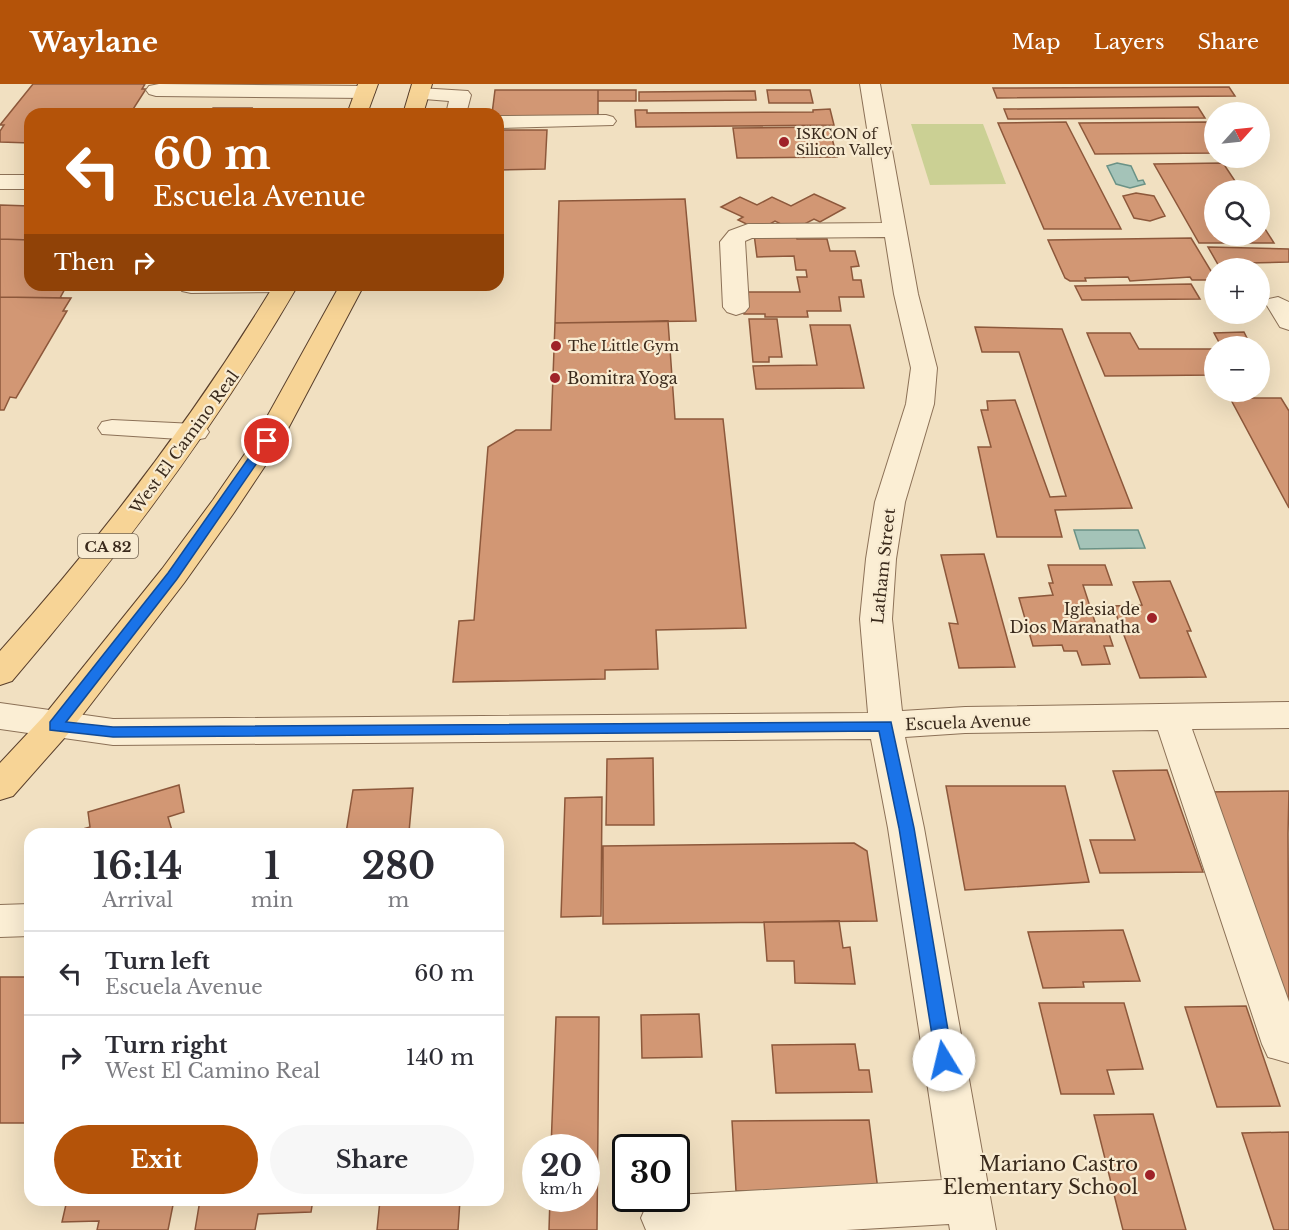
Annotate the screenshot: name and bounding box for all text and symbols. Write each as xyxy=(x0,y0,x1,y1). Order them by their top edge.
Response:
text: Waylane xyxy=(30,25,158,60)
text: Map xyxy=(1012,29,1061,55)
text: Layers xyxy=(1094,29,1165,55)
text: Share xyxy=(1198,29,1259,55)
north arrow xyxy=(1204,102,1270,168)
map controls xyxy=(1204,102,1270,402)
place label: ISKCON of Silicon Valley xyxy=(796,125,892,159)
text: 60 m xyxy=(153,128,271,180)
icon: left xyxy=(54,132,132,210)
marker: ISKCON of Silicon Valley xyxy=(777,135,791,149)
text: Escuela Avenue xyxy=(153,180,366,213)
button: search xyxy=(1204,180,1270,246)
icon: right xyxy=(127,246,160,279)
text: Then xyxy=(54,249,115,276)
button: + xyxy=(1204,258,1270,324)
button: − xyxy=(1204,336,1270,402)
place label: The Little Gym xyxy=(568,337,679,355)
marker: The Little Gym xyxy=(549,339,563,353)
street label: West El Camino Real xyxy=(125,366,243,518)
place label: Bomitra Yoga xyxy=(567,368,678,388)
marker: Bomitra Yoga xyxy=(548,371,562,385)
pin xyxy=(241,415,292,466)
icon: arrive xyxy=(250,424,283,457)
street label: Latham Street xyxy=(867,507,899,625)
road number: CA 82 xyxy=(78,534,138,558)
place label: Iglesia de Dios Maranatha xyxy=(1009,599,1140,637)
marker: Iglesia de Dios Maranatha xyxy=(1145,611,1159,625)
street label: Escuela Avenue xyxy=(905,710,1031,734)
text: 16:14 xyxy=(93,844,182,889)
text: 1 xyxy=(264,844,280,889)
text: 280 xyxy=(362,844,435,889)
text: Arrival xyxy=(102,888,173,912)
text: min xyxy=(251,888,293,912)
text: m xyxy=(388,888,409,912)
text: Turn left xyxy=(105,948,210,975)
icon: left xyxy=(54,957,87,990)
text: 60 m xyxy=(414,960,474,987)
text: Escuela Avenue xyxy=(105,975,263,999)
position arrow xyxy=(912,1028,976,1092)
text: Turn right xyxy=(105,1032,227,1059)
icon: right xyxy=(54,1041,87,1074)
text: 140 m xyxy=(406,1044,474,1071)
text: West El Camino Real xyxy=(105,1059,320,1083)
button: Exit xyxy=(54,1125,258,1194)
button: Share xyxy=(270,1125,474,1194)
speed limit sign: 30 xyxy=(612,1134,690,1212)
text: 20 xyxy=(540,1147,582,1184)
place label: Mariano Castro Elementary School xyxy=(943,1152,1138,1199)
marker: Mariano Castro Elementary School xyxy=(1143,1168,1157,1182)
text: km/h xyxy=(540,1179,582,1198)

